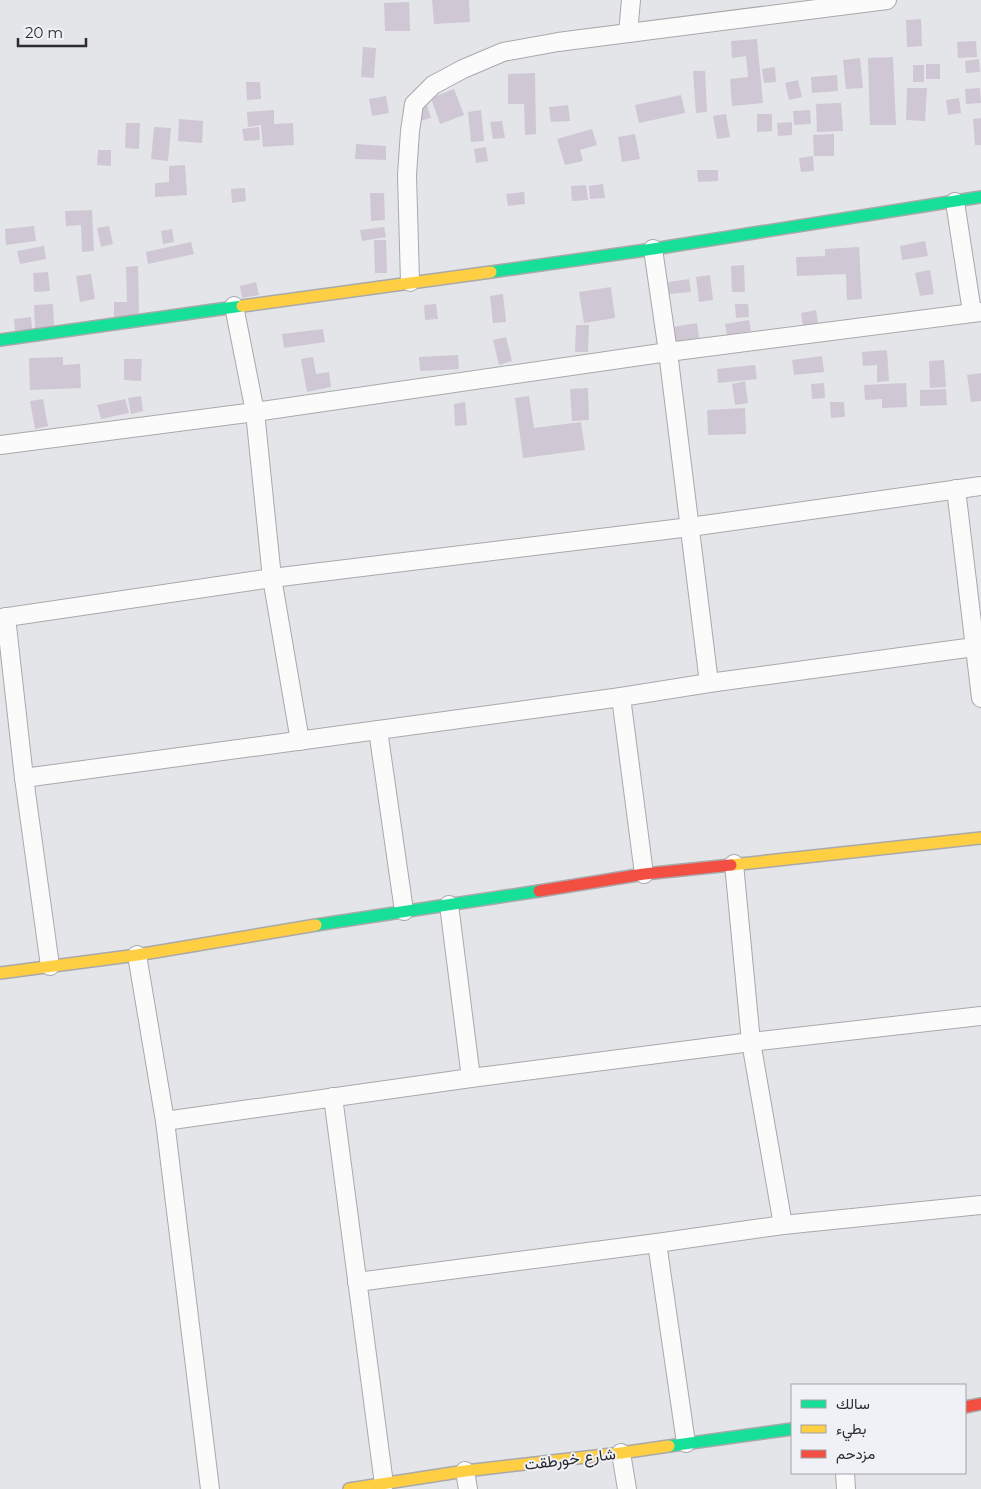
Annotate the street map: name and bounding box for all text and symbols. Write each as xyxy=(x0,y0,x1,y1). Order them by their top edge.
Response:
scale bar xyxy=(18,15,85,47)
text: 20 m xyxy=(25,23,63,42)
legend xyxy=(791,1384,966,1474)
text: سالك xyxy=(836,1394,870,1413)
text: بطيء xyxy=(836,1419,866,1442)
street label: شارع خورطقت xyxy=(523,1444,617,1476)
text: مزدحم xyxy=(836,1444,875,1464)

